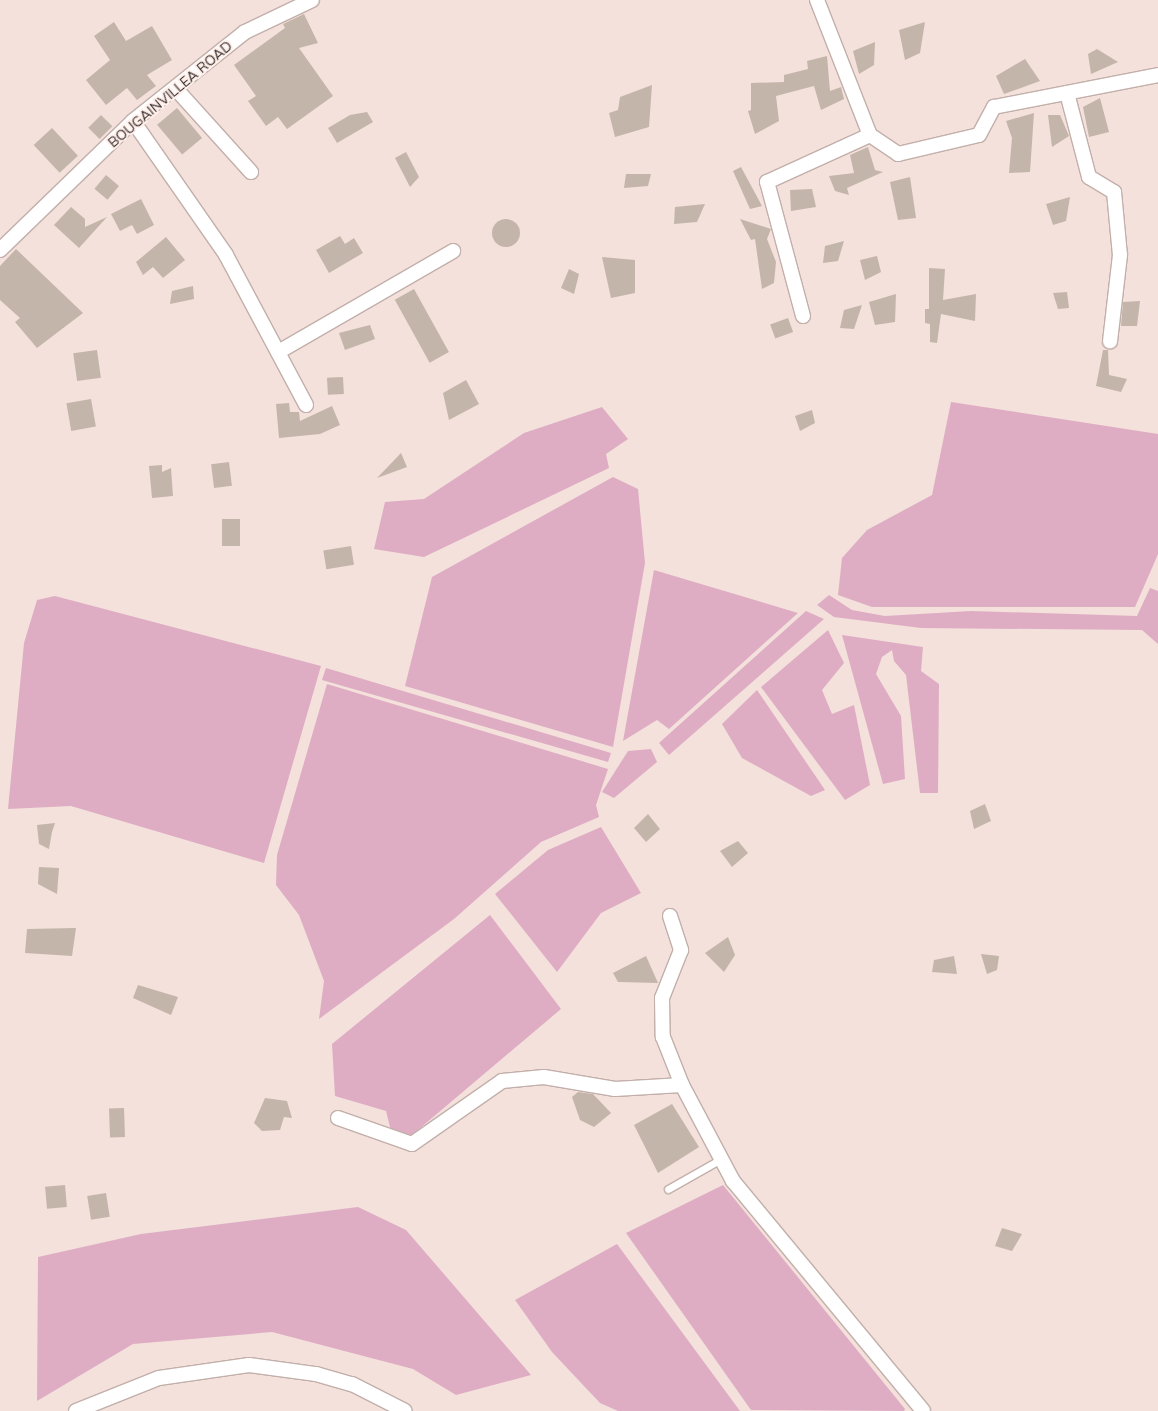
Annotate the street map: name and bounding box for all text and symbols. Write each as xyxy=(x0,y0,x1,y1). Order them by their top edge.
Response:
street label: BOUGAINVILLEA ROAD xyxy=(105,37,235,151)

